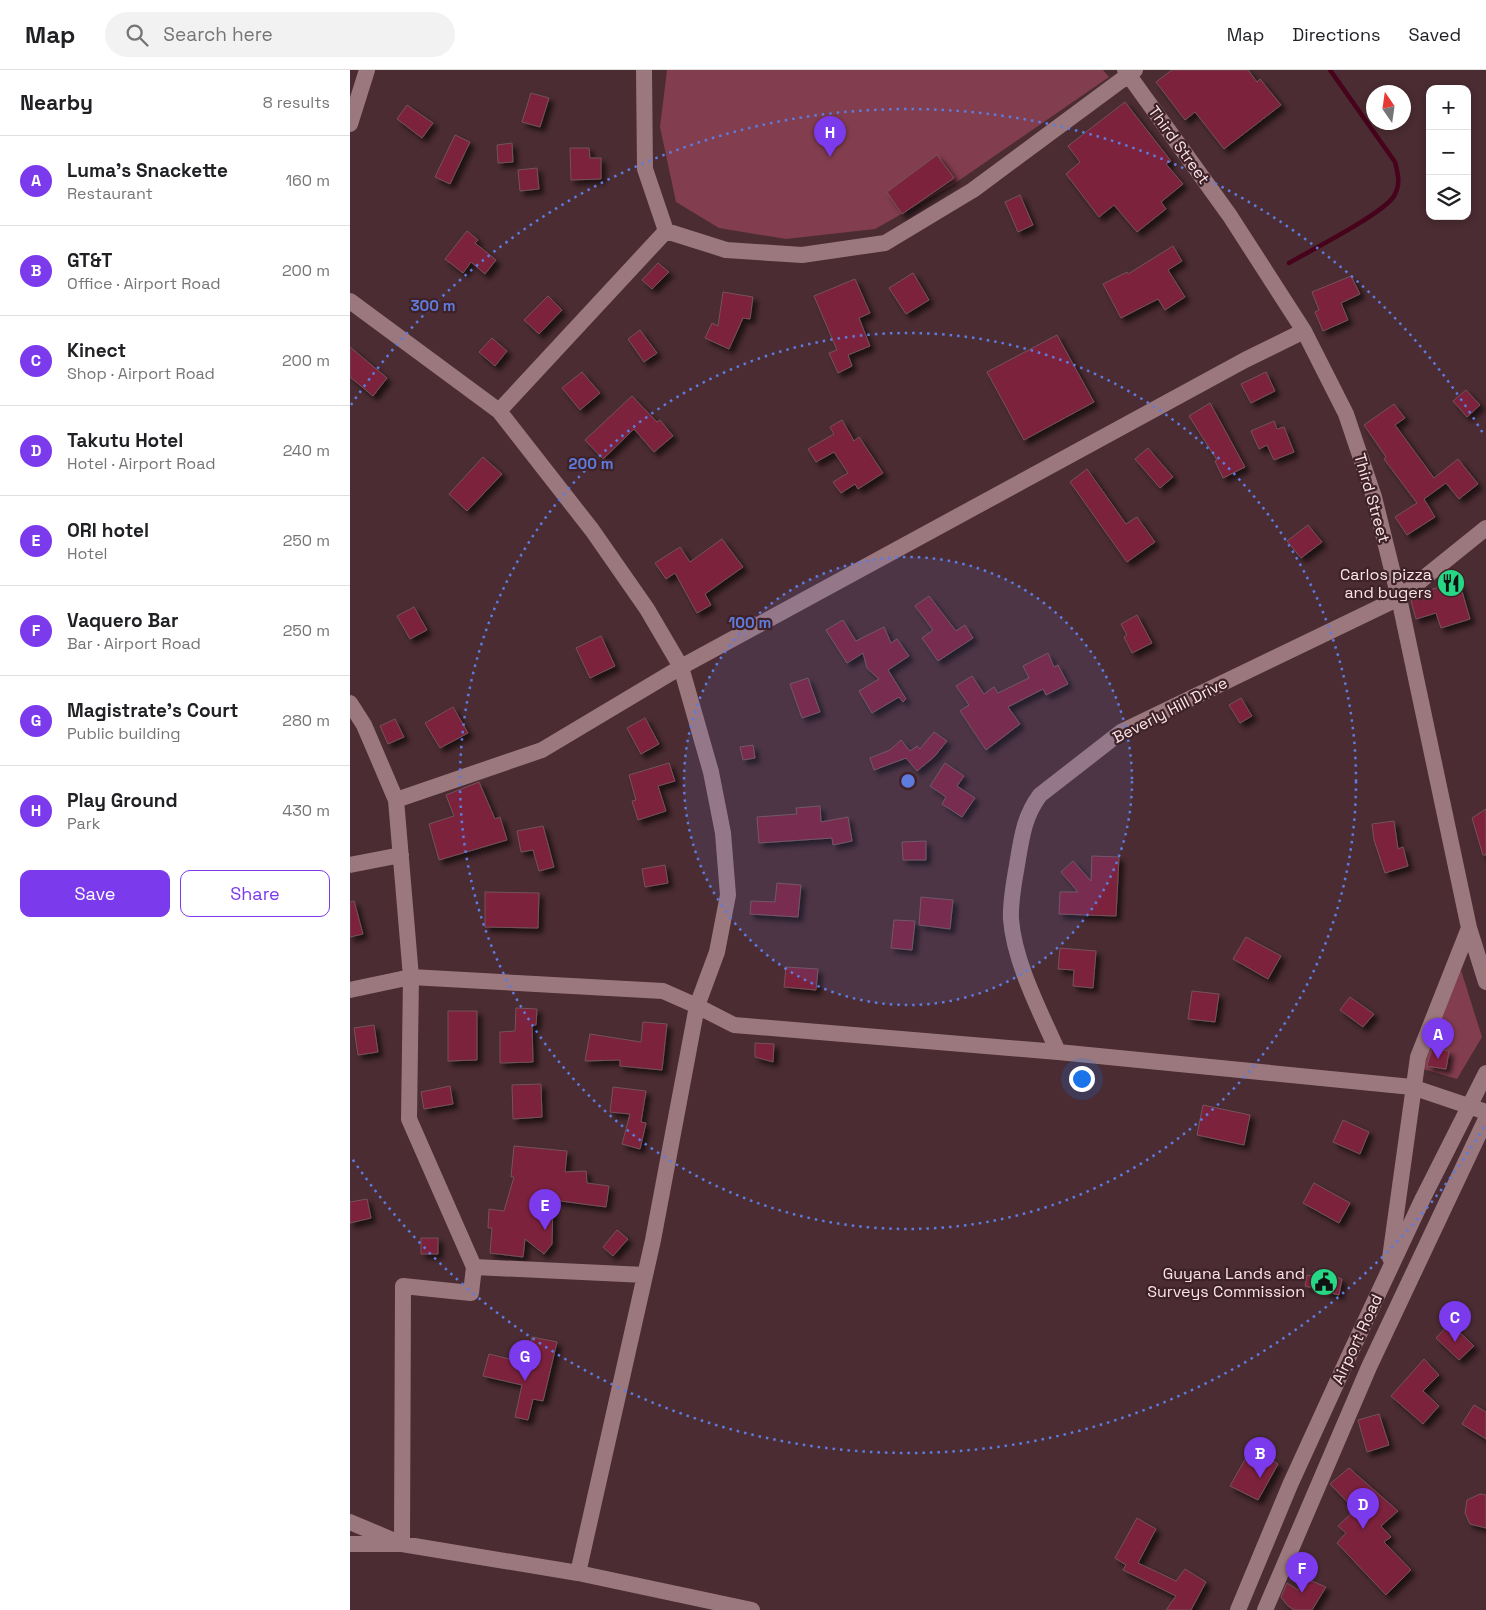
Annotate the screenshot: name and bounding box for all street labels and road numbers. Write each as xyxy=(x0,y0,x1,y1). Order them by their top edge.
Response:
street label: Third Street xyxy=(1143,102,1215,188)
street label: Third Street xyxy=(1349,451,1395,545)
street label: Beverly Hill Drive xyxy=(1109,672,1231,748)
street label: Airport Road xyxy=(1327,1291,1387,1387)

